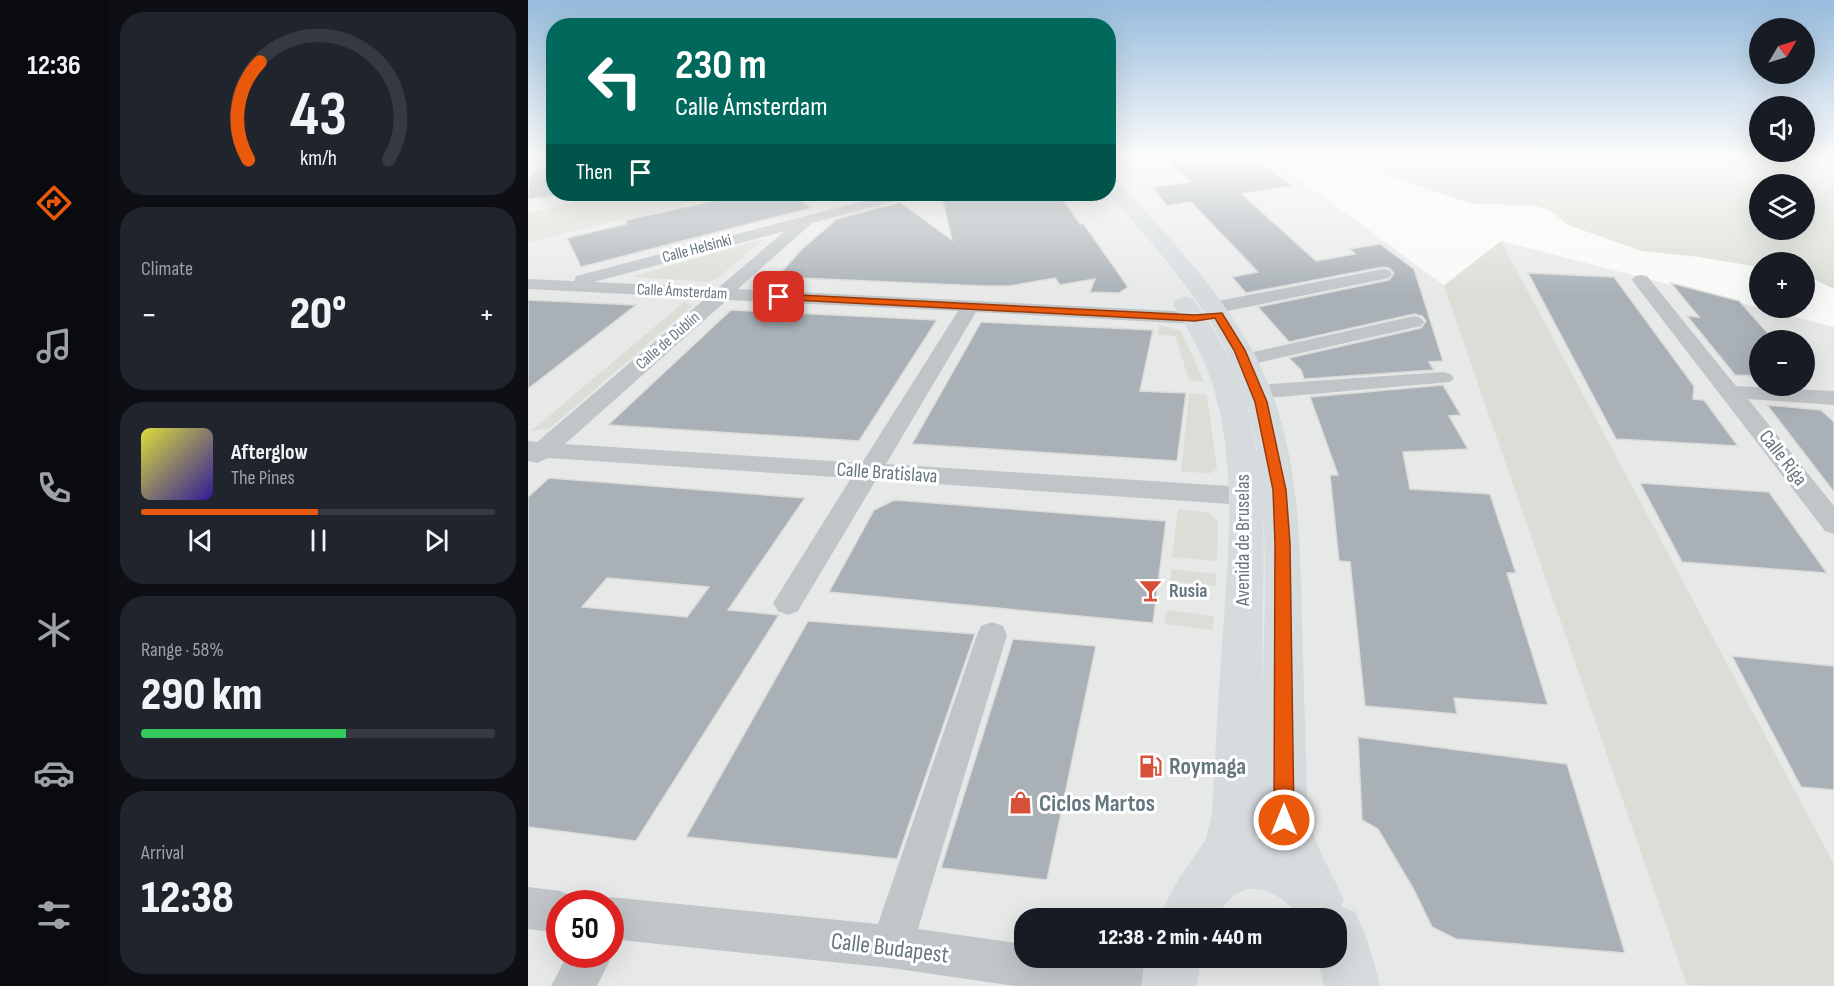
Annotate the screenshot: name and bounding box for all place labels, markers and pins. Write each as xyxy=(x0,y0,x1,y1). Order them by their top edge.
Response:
pin xyxy=(753,271,804,322)
bar icon: Rusia xyxy=(1138,578,1164,604)
place label: Rusia xyxy=(1169,579,1207,603)
place label: Roymaga xyxy=(1169,752,1246,781)
fuel station icon: Roymaga xyxy=(1138,753,1164,779)
place label: Ciclos Martos xyxy=(1039,789,1155,818)
shop icon: Ciclos Martos xyxy=(1008,790,1034,816)

